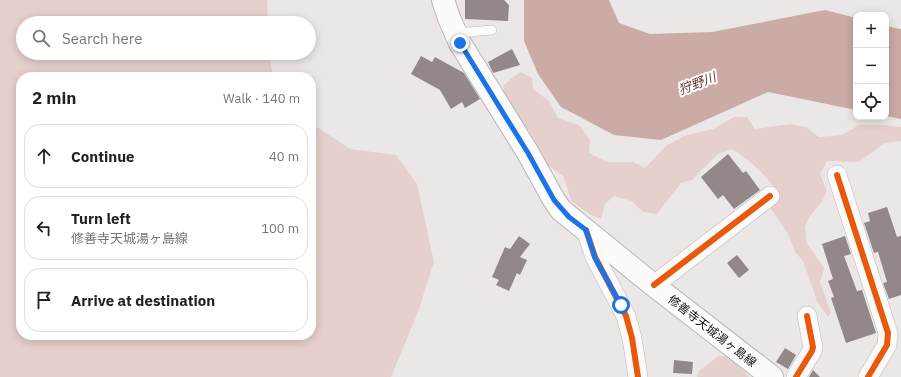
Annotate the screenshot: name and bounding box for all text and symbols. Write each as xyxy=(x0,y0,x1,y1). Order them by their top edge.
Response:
map controls xyxy=(853,12,889,120)
button: + xyxy=(853,12,889,48)
search box xyxy=(16,16,316,60)
icon: search xyxy=(30,27,52,49)
text: Search here xyxy=(62,29,142,48)
route end xyxy=(451,34,469,52)
button: − xyxy=(853,48,889,84)
water label: 狩野川 xyxy=(676,68,720,98)
button: locate xyxy=(853,84,889,120)
text: 2 min xyxy=(32,87,76,109)
text: Walk · 140 m xyxy=(223,90,300,107)
icon: ahead xyxy=(33,145,55,167)
text: Continue xyxy=(71,147,135,166)
text: 40 m xyxy=(269,148,299,165)
text: Turn left xyxy=(71,209,131,228)
icon: left xyxy=(33,217,55,239)
text: 100 m xyxy=(261,220,299,237)
text: 修善寺天城湯ヶ島線 xyxy=(71,230,188,247)
icon: arrive xyxy=(33,289,55,311)
text: Arrive at destination xyxy=(71,291,215,310)
street label: 修善寺天城湯ヶ島線 xyxy=(665,291,759,370)
route start xyxy=(612,296,630,314)

